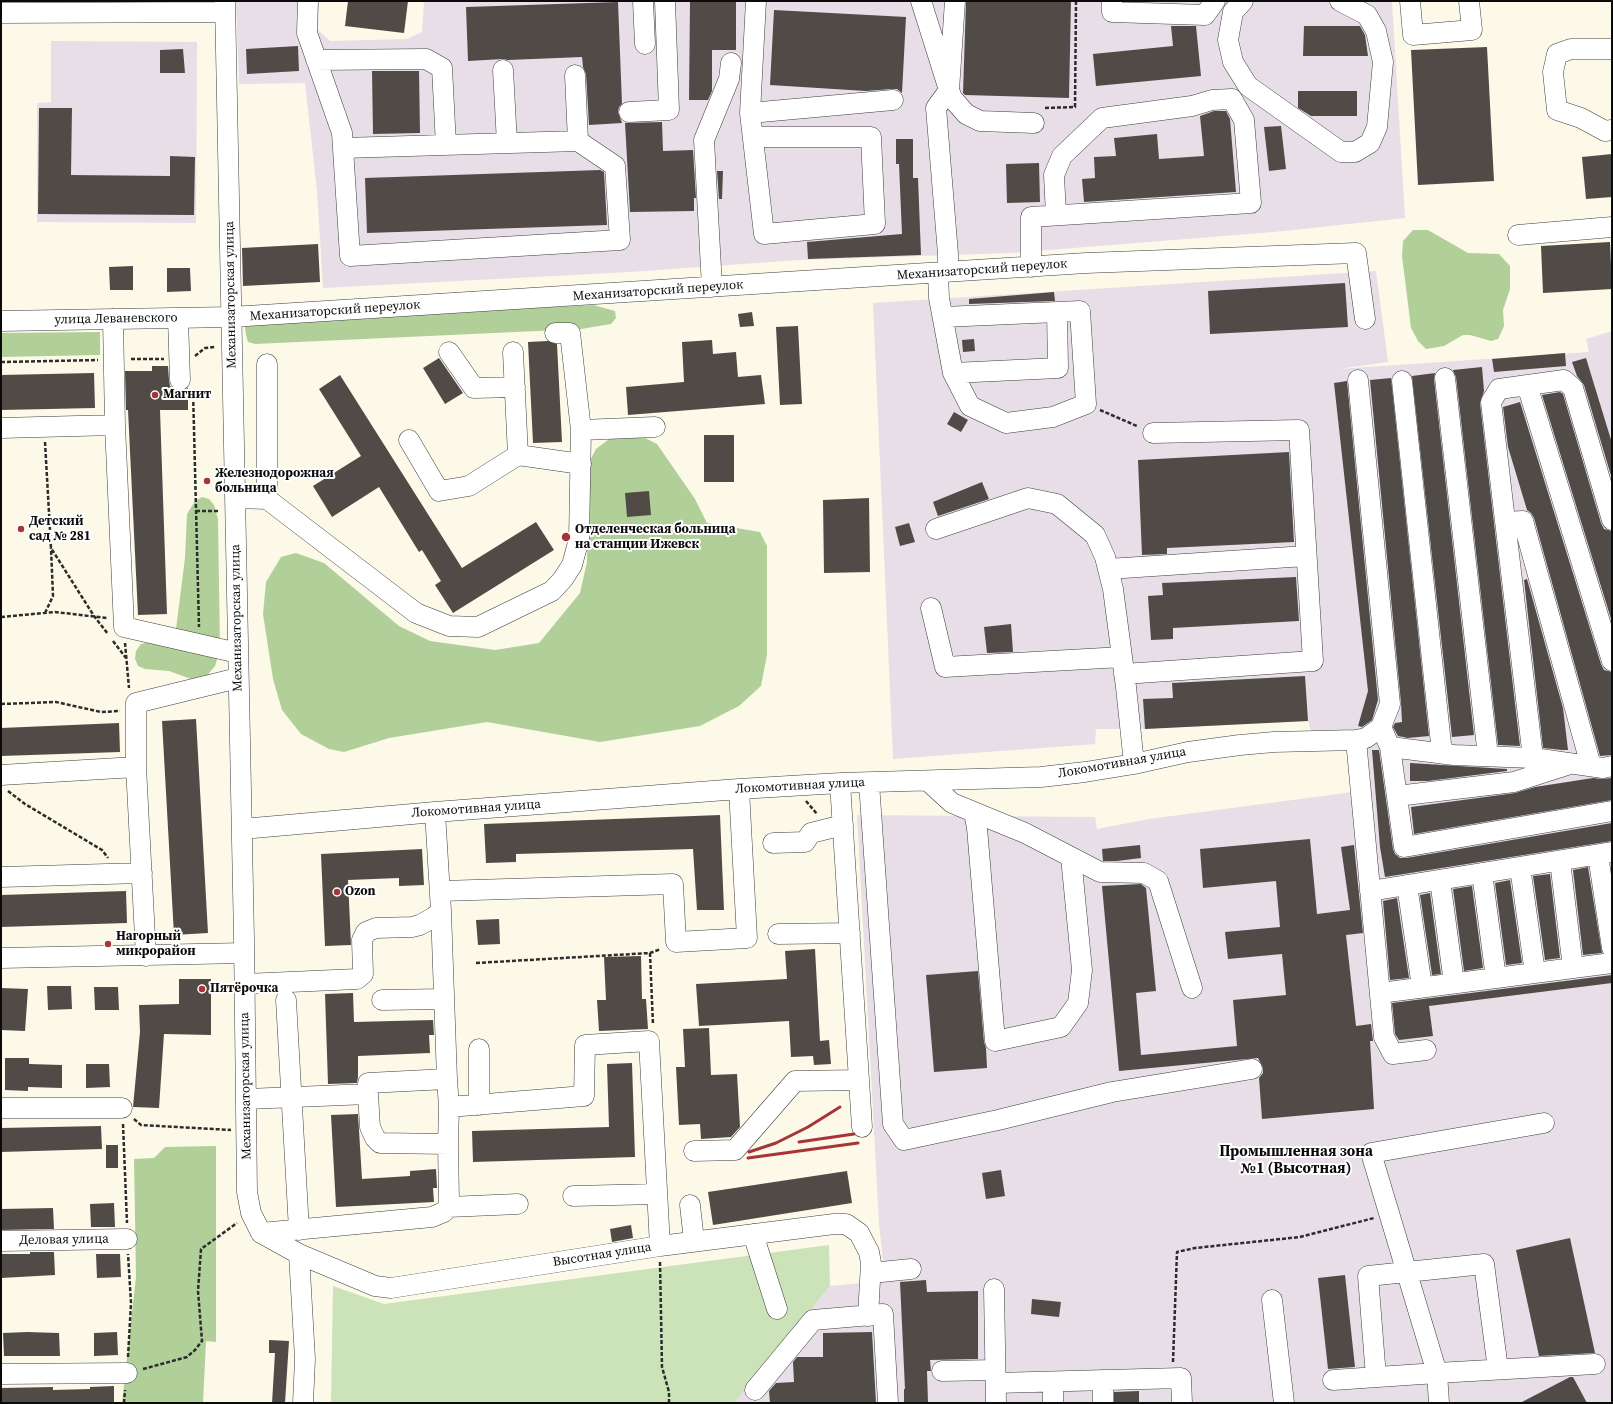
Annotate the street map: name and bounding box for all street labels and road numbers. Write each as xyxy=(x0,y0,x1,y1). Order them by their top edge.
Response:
street label: Механизаторская улица xyxy=(222,221,240,369)
street label: Механизаторский переулок xyxy=(896,256,1068,284)
street label: Механизаторский переулок xyxy=(572,277,744,305)
street label: Механизаторский переулок xyxy=(249,297,421,325)
street label: улица Леваневского xyxy=(54,310,178,328)
street label: Механизаторская улица xyxy=(228,544,246,692)
street label: Локомотивная улица xyxy=(1057,744,1187,782)
street label: Локомотивная улица xyxy=(735,775,865,797)
street label: Локомотивная улица xyxy=(411,797,541,821)
street label: Механизаторская улица xyxy=(237,1012,255,1160)
street label: Деловая улица xyxy=(19,1231,109,1249)
street label: Высотная улица xyxy=(552,1240,652,1270)

